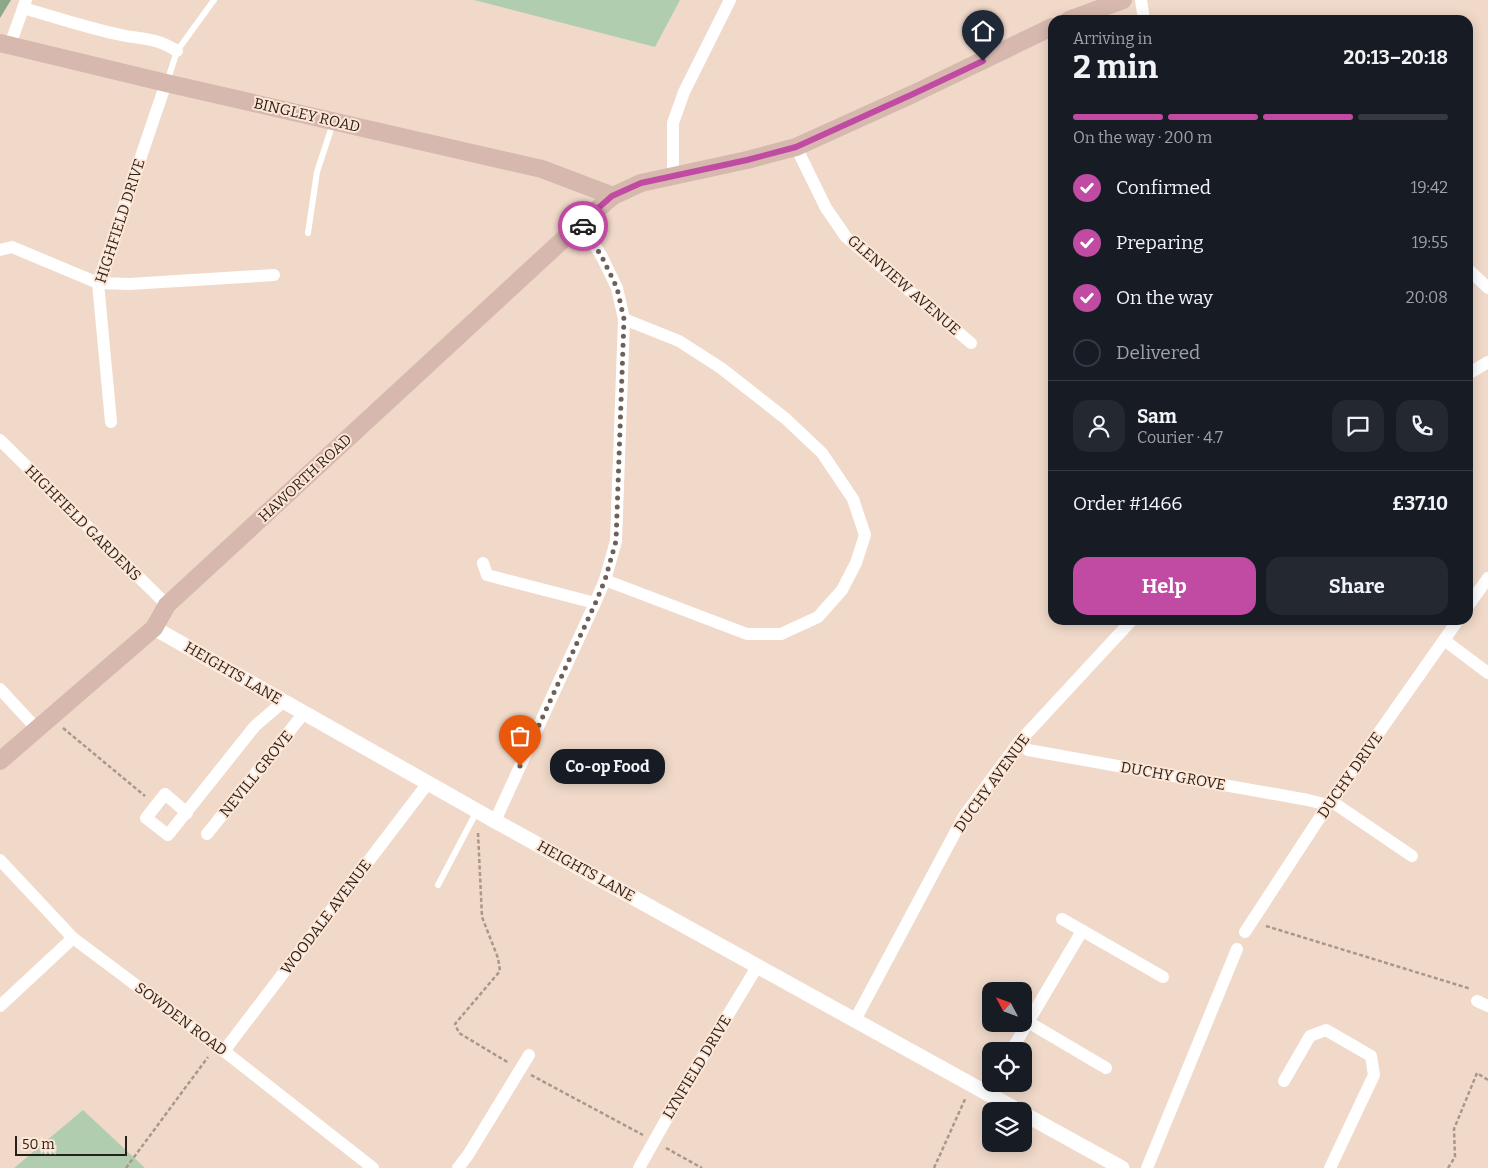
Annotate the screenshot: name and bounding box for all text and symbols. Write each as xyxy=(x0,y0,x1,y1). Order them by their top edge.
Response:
pin xyxy=(962,10,1004,61)
icon: home xyxy=(969,17,997,45)
text: Arriving in xyxy=(1073,29,1152,48)
text: 20:13–20:18 xyxy=(1343,46,1448,69)
text: 2 min xyxy=(1073,48,1158,86)
street label: BINGLEY ROAD xyxy=(252,94,362,136)
text: On the way · 200 m xyxy=(1073,128,1212,147)
street label: HIGHFIELD DRIVE xyxy=(91,156,149,286)
icon: check xyxy=(1073,174,1101,202)
text: Confirmed xyxy=(1116,176,1211,199)
text: 19:42 xyxy=(1411,178,1448,197)
courier xyxy=(558,201,608,251)
icon: car xyxy=(569,212,597,240)
icon: check xyxy=(1073,229,1101,257)
street label: GLENVIEW AVENUE xyxy=(844,231,964,339)
text: Preparing xyxy=(1116,231,1204,254)
text: 19:55 xyxy=(1412,233,1448,252)
icon: check xyxy=(1073,284,1101,312)
text: On the way xyxy=(1116,286,1213,309)
text: 20:08 xyxy=(1406,288,1448,307)
text: Delivered xyxy=(1116,341,1200,364)
button: person xyxy=(1073,400,1125,452)
button: chat xyxy=(1332,400,1384,452)
button: phone xyxy=(1396,400,1448,452)
text: Sam xyxy=(1137,405,1177,428)
text: Courier · 4.7 xyxy=(1137,428,1223,447)
street label: HAWORTH ROAD xyxy=(255,430,355,526)
street label: HIGHFIELD GARDENS xyxy=(21,461,145,585)
text: Order #1466 xyxy=(1073,492,1182,515)
text: £37.10 xyxy=(1392,492,1448,515)
button: Help xyxy=(1073,557,1256,615)
button: Share xyxy=(1266,557,1448,615)
street label: HEIGHTS LANE xyxy=(181,638,285,708)
pin xyxy=(499,715,541,766)
icon: bag xyxy=(506,722,534,750)
street label: NEVILL GROVE xyxy=(216,727,296,821)
street label: DUCHY DRIVE xyxy=(1314,729,1386,821)
street label: DUCHY AVENUE xyxy=(950,731,1034,835)
callout: Co-op Food xyxy=(550,748,665,784)
text: Co-op Food xyxy=(565,757,650,776)
street label: DUCHY GROVE xyxy=(1119,758,1227,794)
street label: HEIGHTS LANE xyxy=(534,837,638,905)
street label: WOODALE AVENUE xyxy=(277,856,375,978)
street label: SOWDEN ROAD xyxy=(131,978,231,1060)
north arrow xyxy=(982,982,1032,1032)
map controls xyxy=(982,982,1032,1152)
street label: LYNFIELD DRIVE xyxy=(659,1012,735,1122)
button: locate xyxy=(982,1042,1032,1092)
button: layers xyxy=(982,1102,1032,1152)
scale bar xyxy=(15,1133,128,1156)
text: 50 m xyxy=(22,1136,55,1153)

